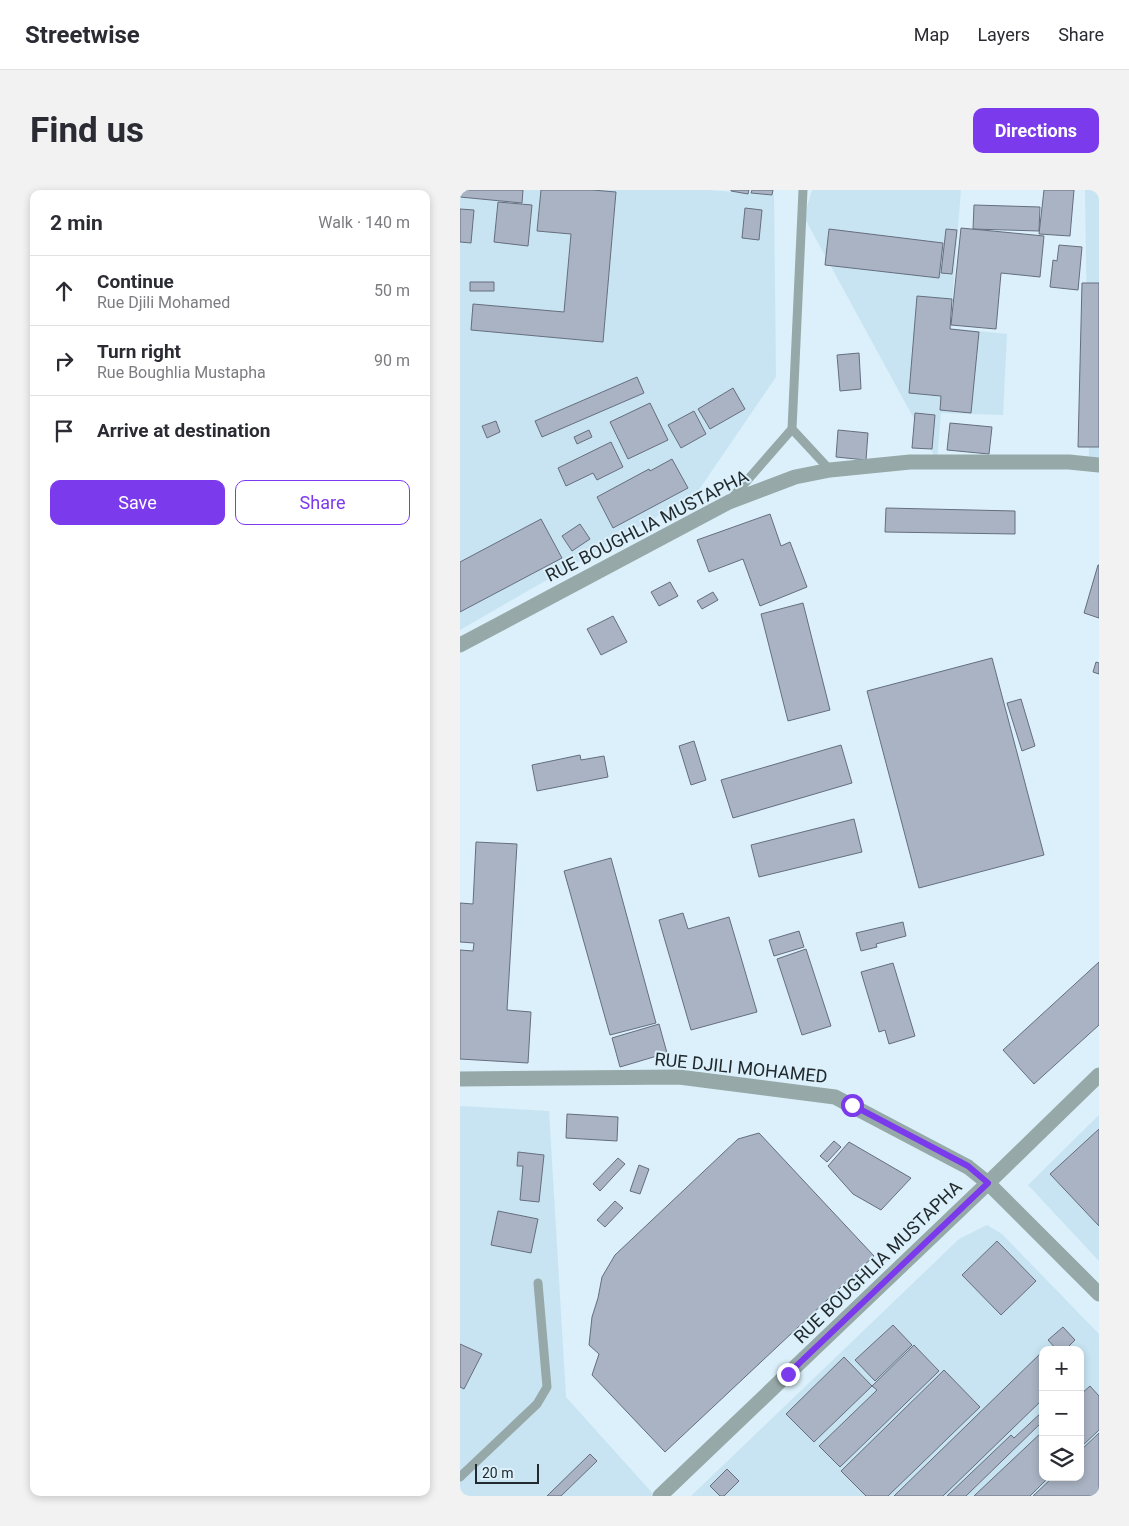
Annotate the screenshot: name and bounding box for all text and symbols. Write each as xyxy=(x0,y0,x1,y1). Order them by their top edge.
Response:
text: Streetwise xyxy=(25,21,140,49)
text: Map xyxy=(914,24,949,45)
text: Layers xyxy=(977,24,1030,45)
text: Share xyxy=(1058,24,1104,45)
button: Directions xyxy=(973,108,1099,153)
text: Find us xyxy=(30,110,144,151)
text: 2 min xyxy=(50,211,103,235)
text: Walk · 140 m xyxy=(318,213,410,232)
text: Continue xyxy=(97,270,174,293)
icon: ahead xyxy=(50,277,78,305)
text: 50 m xyxy=(374,281,410,300)
text: Rue Djili Mohamed xyxy=(97,293,230,312)
text: Turn right xyxy=(97,340,181,363)
icon: right xyxy=(50,347,78,375)
text: 90 m xyxy=(374,351,410,370)
text: Rue Boughlia Mustapha xyxy=(97,363,266,382)
icon: arrive xyxy=(50,417,78,445)
text: Arrive at destination xyxy=(97,419,270,442)
street label: RUE BOUGHLIA MUSTAPHA xyxy=(542,465,752,586)
button: Save xyxy=(50,480,225,525)
button: Share xyxy=(235,480,410,525)
street label: RUE DJILI MOHAMED xyxy=(654,1048,829,1087)
route start xyxy=(841,1094,864,1117)
street label: RUE BOUGHLIA MUSTAPHA xyxy=(790,1176,966,1347)
map controls xyxy=(1039,1346,1084,1481)
button: + xyxy=(1039,1346,1084,1391)
route end xyxy=(777,1363,800,1386)
button: − xyxy=(1039,1391,1084,1436)
button: layers xyxy=(1039,1436,1084,1481)
scale bar xyxy=(475,1461,539,1484)
text: 20 m xyxy=(482,1465,514,1481)

